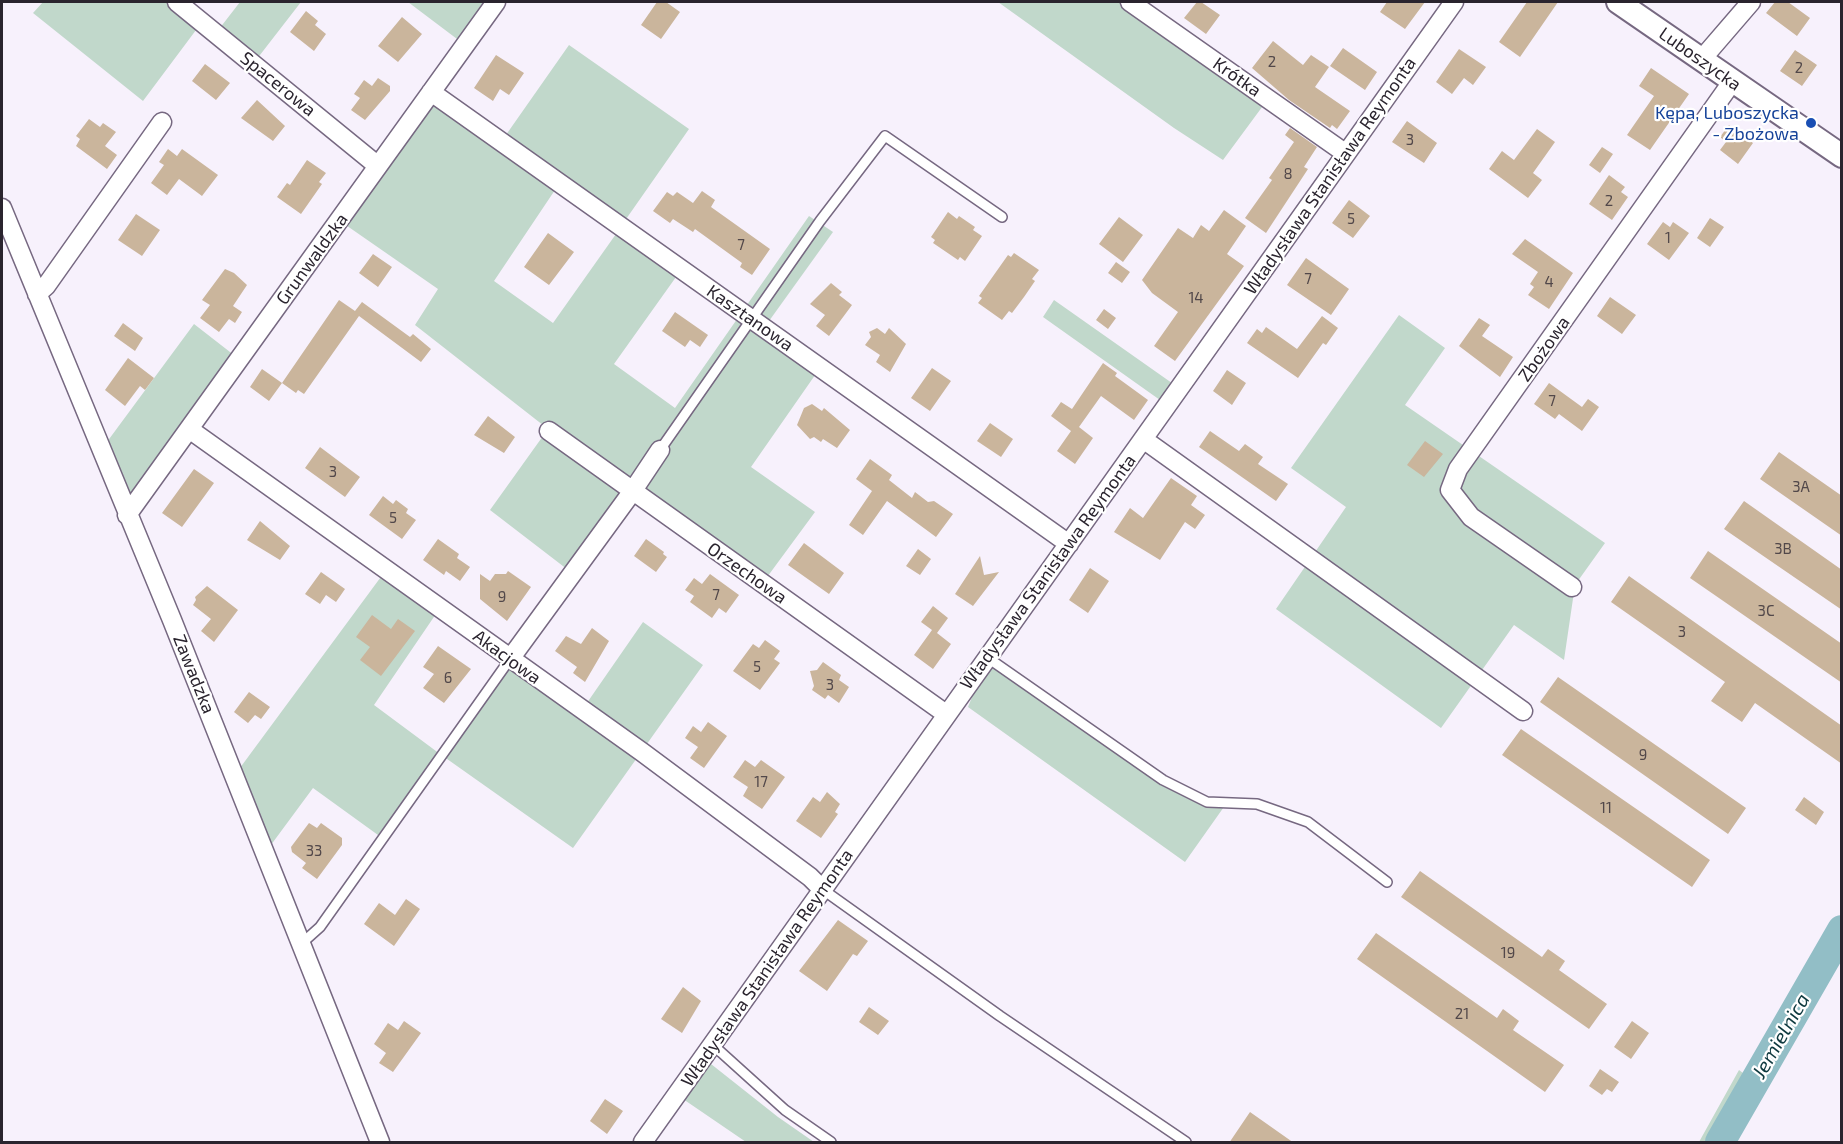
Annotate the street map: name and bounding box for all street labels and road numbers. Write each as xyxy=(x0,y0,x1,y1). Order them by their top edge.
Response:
street label: Luboszycka xyxy=(1655,23,1745,95)
street label: Spacerowa xyxy=(236,47,320,121)
street label: Krótka xyxy=(1209,53,1265,101)
street label: Władysława Stanisława Reymonta xyxy=(1239,53,1421,299)
street label: Grunwaldzka xyxy=(272,209,352,309)
street label: Kasztanowa xyxy=(702,280,798,356)
street label: Zbożowa xyxy=(1514,312,1574,386)
street label: Władysława Stanisława Reymonta xyxy=(956,450,1140,694)
street label: Orzechowa xyxy=(703,538,791,608)
street label: Akacjowa xyxy=(469,625,545,689)
street label: Zawadzka xyxy=(168,631,220,717)
street label: Władysława Stanisława Reymonta xyxy=(676,845,858,1091)

